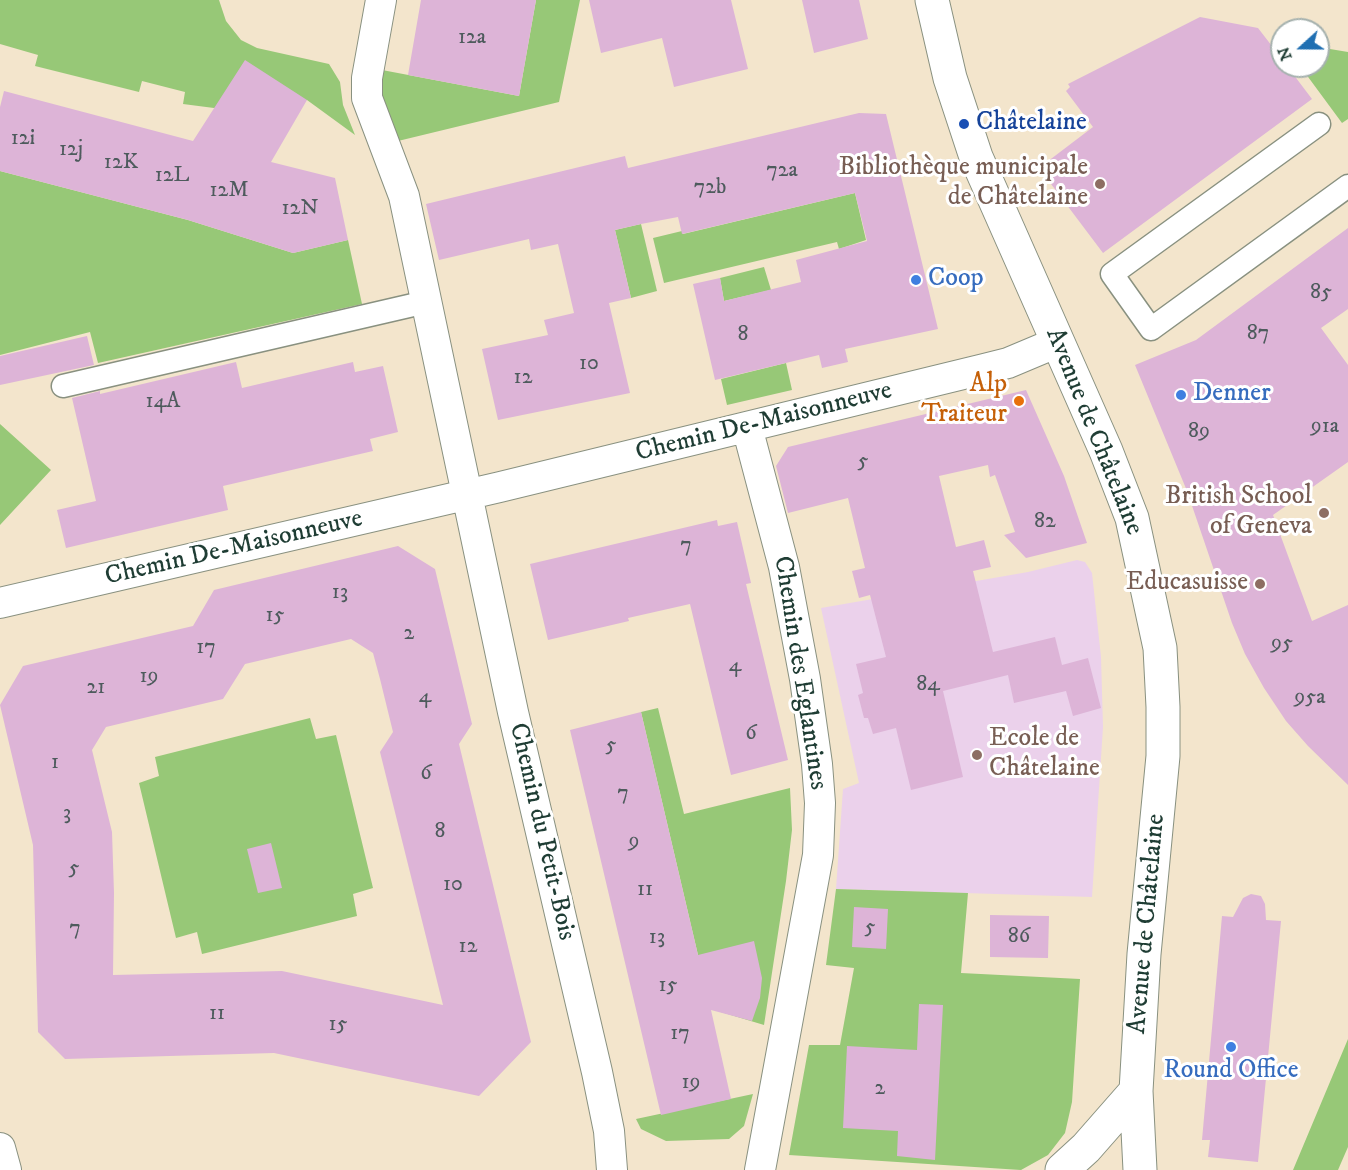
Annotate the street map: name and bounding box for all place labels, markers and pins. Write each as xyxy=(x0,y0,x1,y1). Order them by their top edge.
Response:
place label: Châtelaine xyxy=(976,108,1087,140)
marker: Châtelaine xyxy=(957,117,971,131)
place label: Bibliothèque municipale de Châtelaine xyxy=(839,153,1088,214)
marker: Bibliothèque municipale de Châtelaine xyxy=(1093,177,1107,191)
place label: Coop xyxy=(928,264,984,296)
marker: Coop xyxy=(909,273,923,287)
place label: Alp Traiteur xyxy=(921,370,1007,431)
place label: Denner xyxy=(1193,379,1271,411)
marker: Denner xyxy=(1174,388,1188,402)
marker: Alp Traiteur xyxy=(1012,394,1026,408)
place label: British School of Geneva xyxy=(1165,482,1312,544)
marker: British School of Geneva xyxy=(1317,506,1331,520)
place label: Educasuisse xyxy=(1126,568,1248,600)
marker: Educasuisse xyxy=(1253,577,1267,591)
place label: Ecole de Châtelaine xyxy=(989,724,1100,786)
marker: Ecole de Châtelaine xyxy=(970,748,984,762)
marker: Round Office xyxy=(1224,1040,1238,1054)
place label: Round Office xyxy=(1163,1056,1299,1088)

